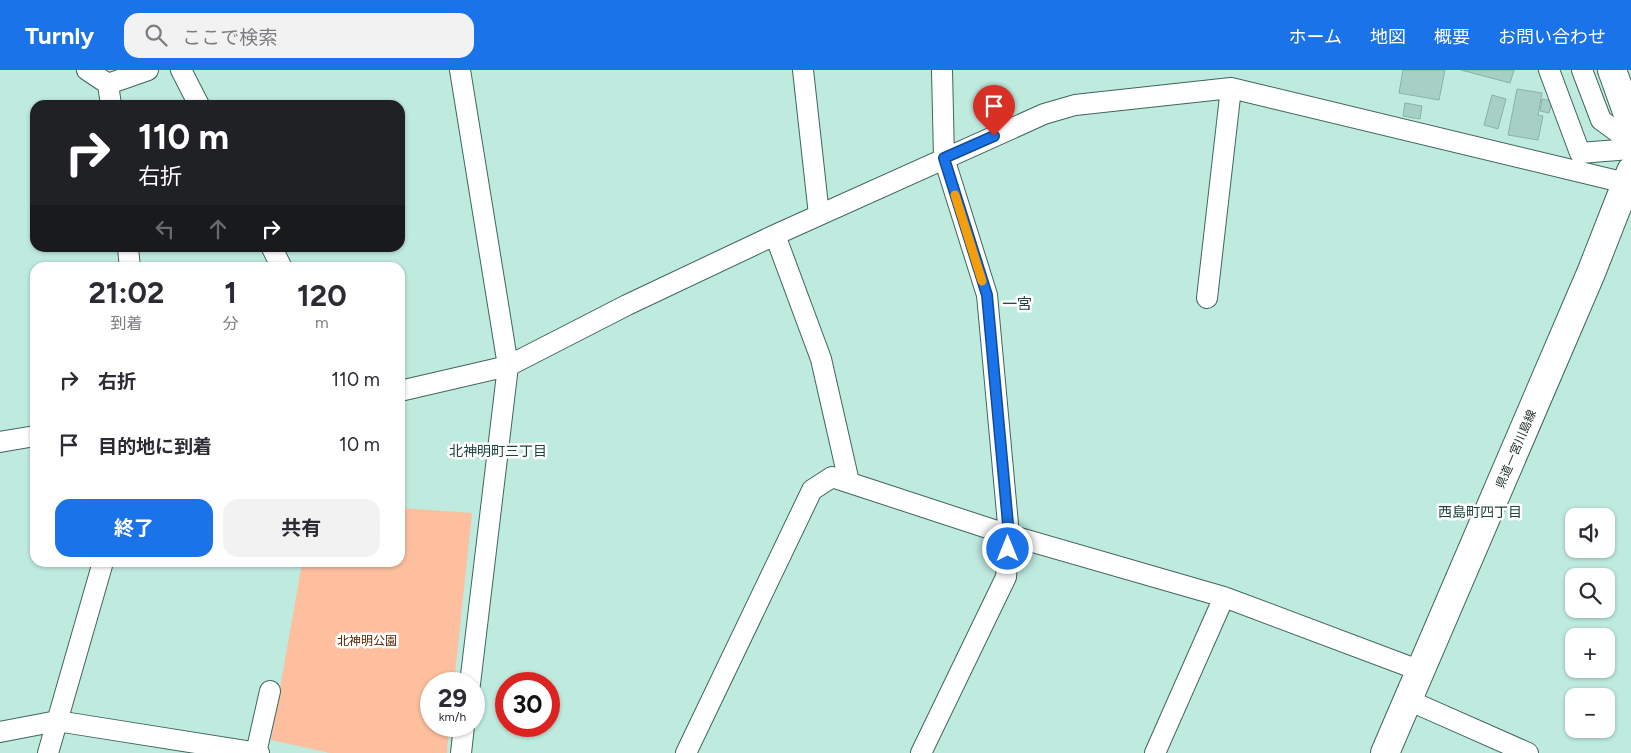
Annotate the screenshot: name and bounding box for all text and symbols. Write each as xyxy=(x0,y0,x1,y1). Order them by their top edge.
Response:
search box xyxy=(124,13,474,58)
text: Turnly xyxy=(25,21,94,50)
icon: search xyxy=(142,21,170,49)
text: ここで検索 xyxy=(182,26,277,49)
text: ホーム xyxy=(1289,26,1342,48)
text: 地図 xyxy=(1370,26,1406,48)
text: 概要 xyxy=(1434,26,1470,48)
text: お問い合わせ xyxy=(1498,26,1606,48)
pin xyxy=(973,85,1015,136)
icon: arrive xyxy=(980,92,1008,120)
text: 110 m xyxy=(138,116,229,158)
icon: right xyxy=(55,120,120,185)
text: 右折 xyxy=(138,163,182,190)
icon: left xyxy=(151,215,179,243)
icon: ahead xyxy=(204,215,232,243)
icon: right xyxy=(257,215,285,243)
text: 21:02 xyxy=(88,274,164,311)
text: 1 xyxy=(224,274,237,311)
text: 120 xyxy=(297,277,347,314)
district label: 一宮 xyxy=(1002,295,1032,313)
text: m xyxy=(315,313,329,332)
text: 到着 xyxy=(110,314,142,333)
text: 分 xyxy=(223,314,239,333)
icon: right xyxy=(55,366,83,394)
text: 110 m xyxy=(331,368,380,391)
text: 右折 xyxy=(98,370,136,393)
street label: 県道一宮川島線 xyxy=(1493,408,1539,490)
icon: arrive xyxy=(55,431,83,459)
text: 10 m xyxy=(339,433,380,456)
text: 目的地に到着 xyxy=(98,435,212,458)
district label: 北神明町三丁目 xyxy=(449,443,547,460)
button: 終了 xyxy=(55,499,213,557)
button: 共有 xyxy=(223,499,380,557)
district label: 西島町四丁目 xyxy=(1438,504,1522,521)
map controls xyxy=(1565,508,1615,738)
button: sound xyxy=(1565,508,1615,558)
position arrow xyxy=(981,522,1033,574)
button: search xyxy=(1565,568,1615,618)
button: + xyxy=(1565,628,1615,678)
park label: 北神明公園 xyxy=(337,634,397,648)
speed limit sign: 30 xyxy=(495,672,560,737)
text: 29 xyxy=(438,683,467,713)
button: − xyxy=(1565,688,1615,738)
text: km/h xyxy=(439,710,466,724)

